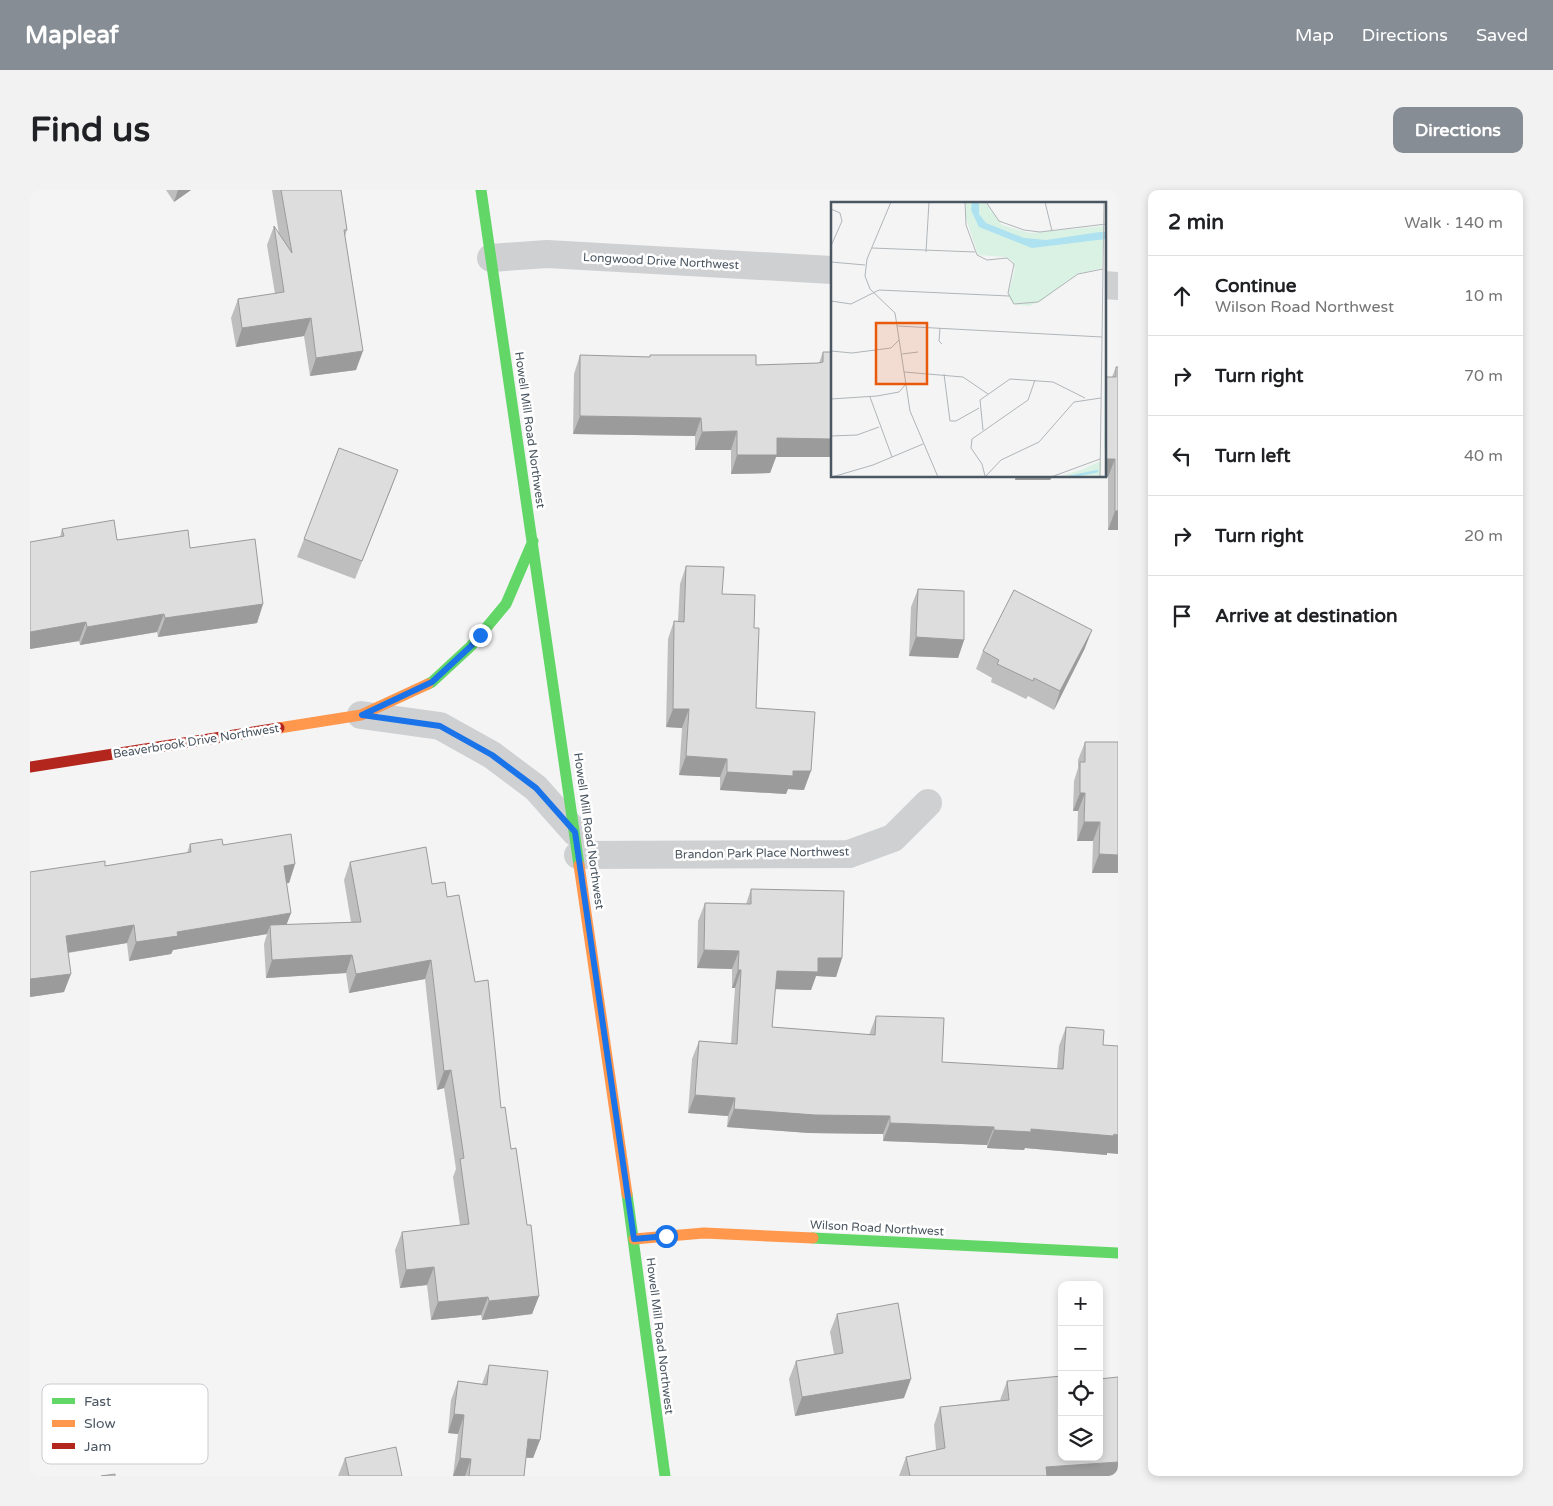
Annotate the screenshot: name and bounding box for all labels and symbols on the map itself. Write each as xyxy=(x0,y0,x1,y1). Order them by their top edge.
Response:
inset map xyxy=(831,202,1106,478)
street label: Longwood Drive Northwest xyxy=(583,250,740,272)
street label: Howell Mill Road Northwest xyxy=(512,351,548,510)
route end xyxy=(469,624,492,647)
street label: Beaverbrook Drive Northwest xyxy=(112,721,280,761)
street label: Howell Mill Road Northwest xyxy=(571,752,607,911)
street label: Brandon Park Place Northwest xyxy=(675,844,850,862)
street label: Wilson Road Northwest xyxy=(810,1217,945,1239)
route start xyxy=(655,1225,678,1248)
street label: Howell Mill Road Northwest xyxy=(643,1257,677,1416)
legend xyxy=(42,1384,208,1464)
text: Fast xyxy=(84,1393,112,1410)
text: Slow xyxy=(84,1415,116,1432)
text: Jam xyxy=(84,1438,111,1455)

